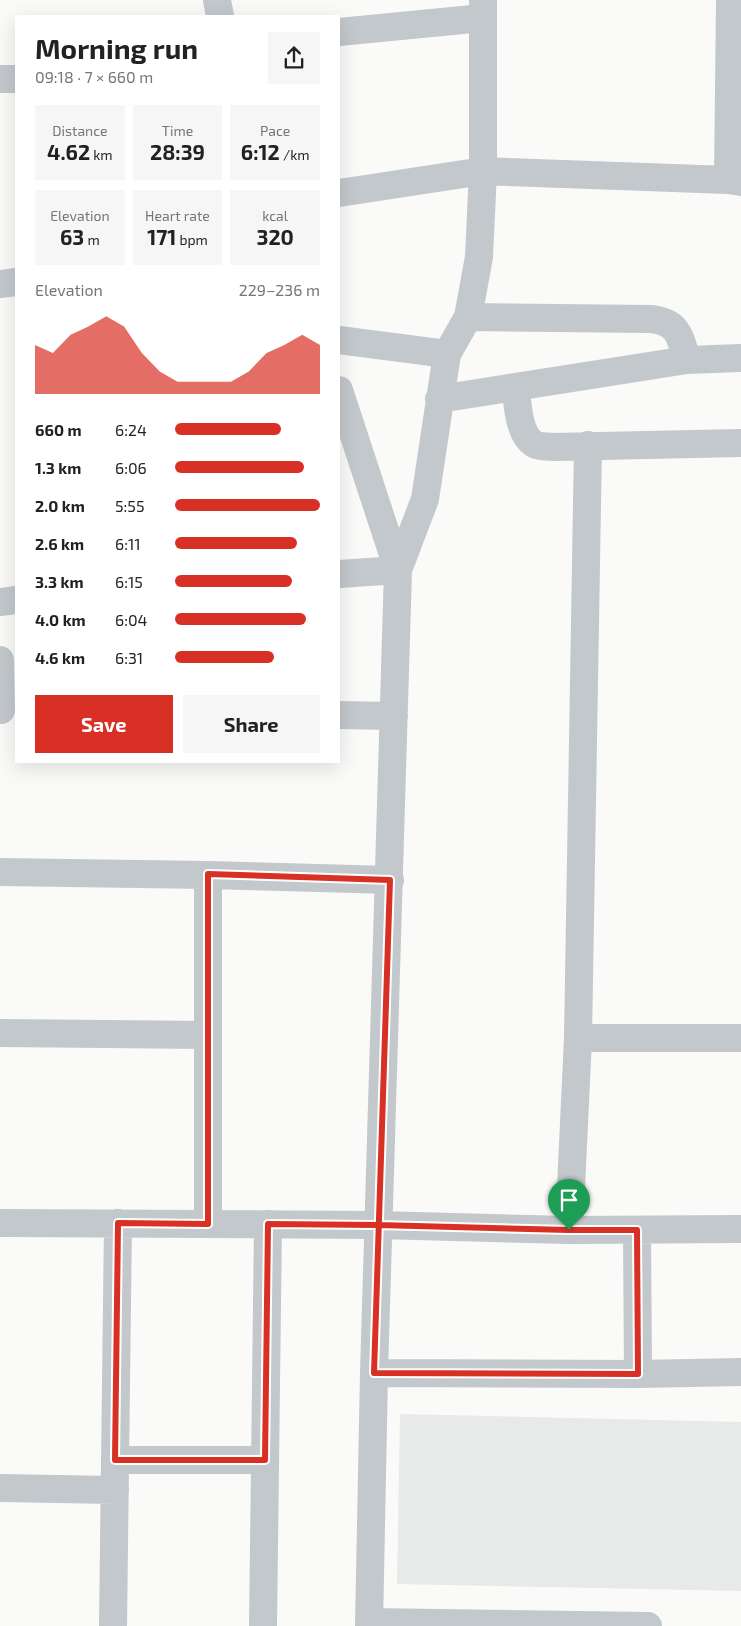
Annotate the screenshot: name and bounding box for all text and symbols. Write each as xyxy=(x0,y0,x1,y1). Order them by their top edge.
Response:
text: Morning run xyxy=(35,31,198,65)
button: share xyxy=(268,32,320,84)
text: 09:18 · 7 × 660 m xyxy=(35,67,153,86)
text: Distance xyxy=(52,122,107,139)
text: Time xyxy=(162,122,193,139)
text: Pace xyxy=(260,122,290,139)
text: 4.62 xyxy=(47,139,90,164)
text: 28:39 xyxy=(150,139,205,164)
text: 6:12 xyxy=(241,139,280,164)
text: km xyxy=(90,146,113,163)
text: /km xyxy=(280,146,310,163)
text: Elevation xyxy=(50,207,110,224)
text: Heart rate xyxy=(145,207,210,224)
text: kcal xyxy=(262,207,288,224)
text: 63 xyxy=(60,224,84,249)
text: 171 xyxy=(147,224,176,249)
text: 320 xyxy=(256,224,294,249)
text: m xyxy=(84,231,100,248)
text: bpm xyxy=(176,231,208,248)
text: Elevation xyxy=(35,280,103,299)
text: 229–236 m xyxy=(239,280,320,299)
text: 660 m xyxy=(35,420,82,439)
text: 6:24 xyxy=(115,420,147,439)
text: 1.3 km xyxy=(35,458,81,477)
text: 6:06 xyxy=(115,458,147,477)
text: 2.0 km xyxy=(35,496,85,515)
text: 5:55 xyxy=(115,496,145,515)
text: 2.6 km xyxy=(35,534,84,553)
text: 6:11 xyxy=(115,534,141,553)
text: 3.3 km xyxy=(35,572,84,591)
text: 6:15 xyxy=(115,572,143,591)
text: 4.0 km xyxy=(35,610,86,629)
text: 6:04 xyxy=(115,610,147,629)
text: 4.6 km xyxy=(35,648,85,667)
text: 6:31 xyxy=(115,648,143,667)
button: Save xyxy=(35,695,173,753)
button: Share xyxy=(183,695,320,753)
pin xyxy=(548,1179,590,1230)
icon: arrive xyxy=(555,1186,583,1214)

